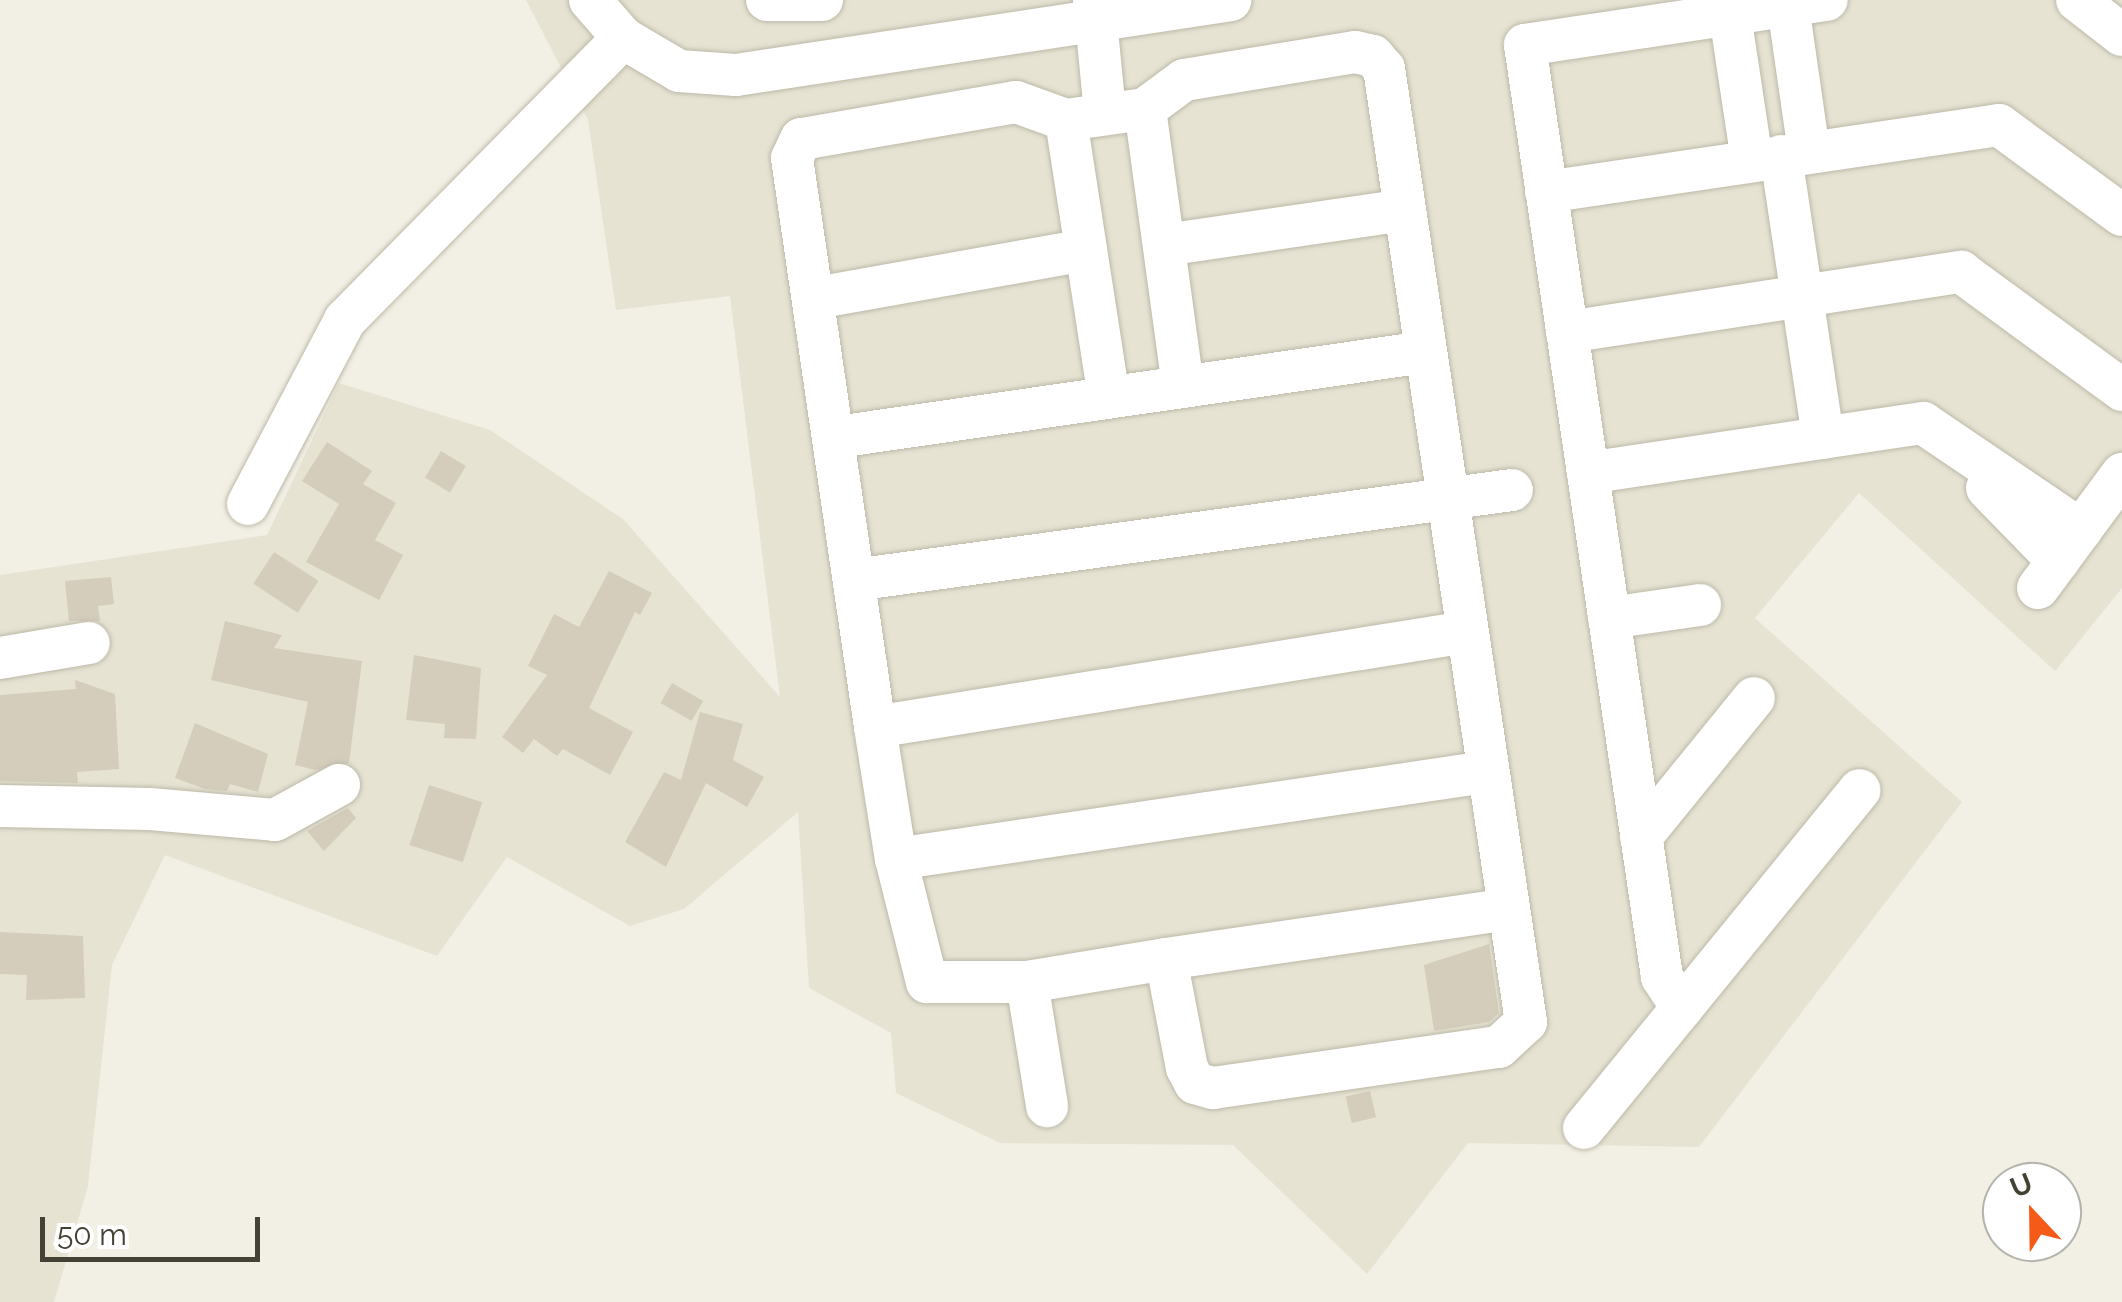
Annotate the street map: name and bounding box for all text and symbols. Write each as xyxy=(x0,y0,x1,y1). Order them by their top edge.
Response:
north arrow xyxy=(1982,1162,2082,1262)
text: U xyxy=(2005,1166,2037,1205)
scale bar xyxy=(45,1197,265,1259)
text: 50 m xyxy=(57,1217,127,1252)

